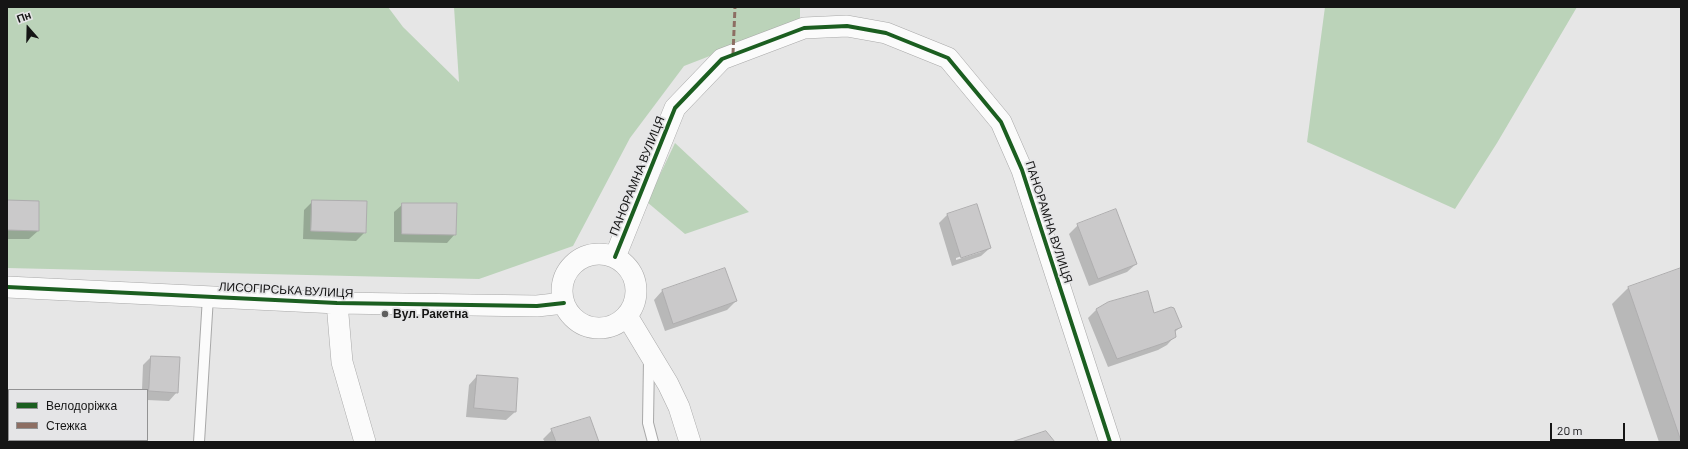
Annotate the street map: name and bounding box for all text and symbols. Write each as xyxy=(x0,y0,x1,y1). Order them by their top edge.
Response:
north arrow xyxy=(8,8,48,48)
text: Пн xyxy=(15,8,33,25)
street label: ПАНОРАМНА ВУЛИЦЯ xyxy=(606,114,668,238)
street label: ПАНОРАМНА ВУЛИЦЯ xyxy=(1022,159,1076,285)
street label: ЛИСОГІРСЬКА ВУЛИЦЯ xyxy=(218,279,354,301)
place label: Вул. Ракетна xyxy=(393,307,468,321)
marker: Вул. Ракетна xyxy=(380,309,390,319)
legend xyxy=(8,389,148,441)
text: Велодоріжка xyxy=(46,398,117,412)
scale bar xyxy=(1552,415,1627,441)
text: Стежка xyxy=(46,418,87,432)
text: 20 m xyxy=(1557,423,1583,437)

